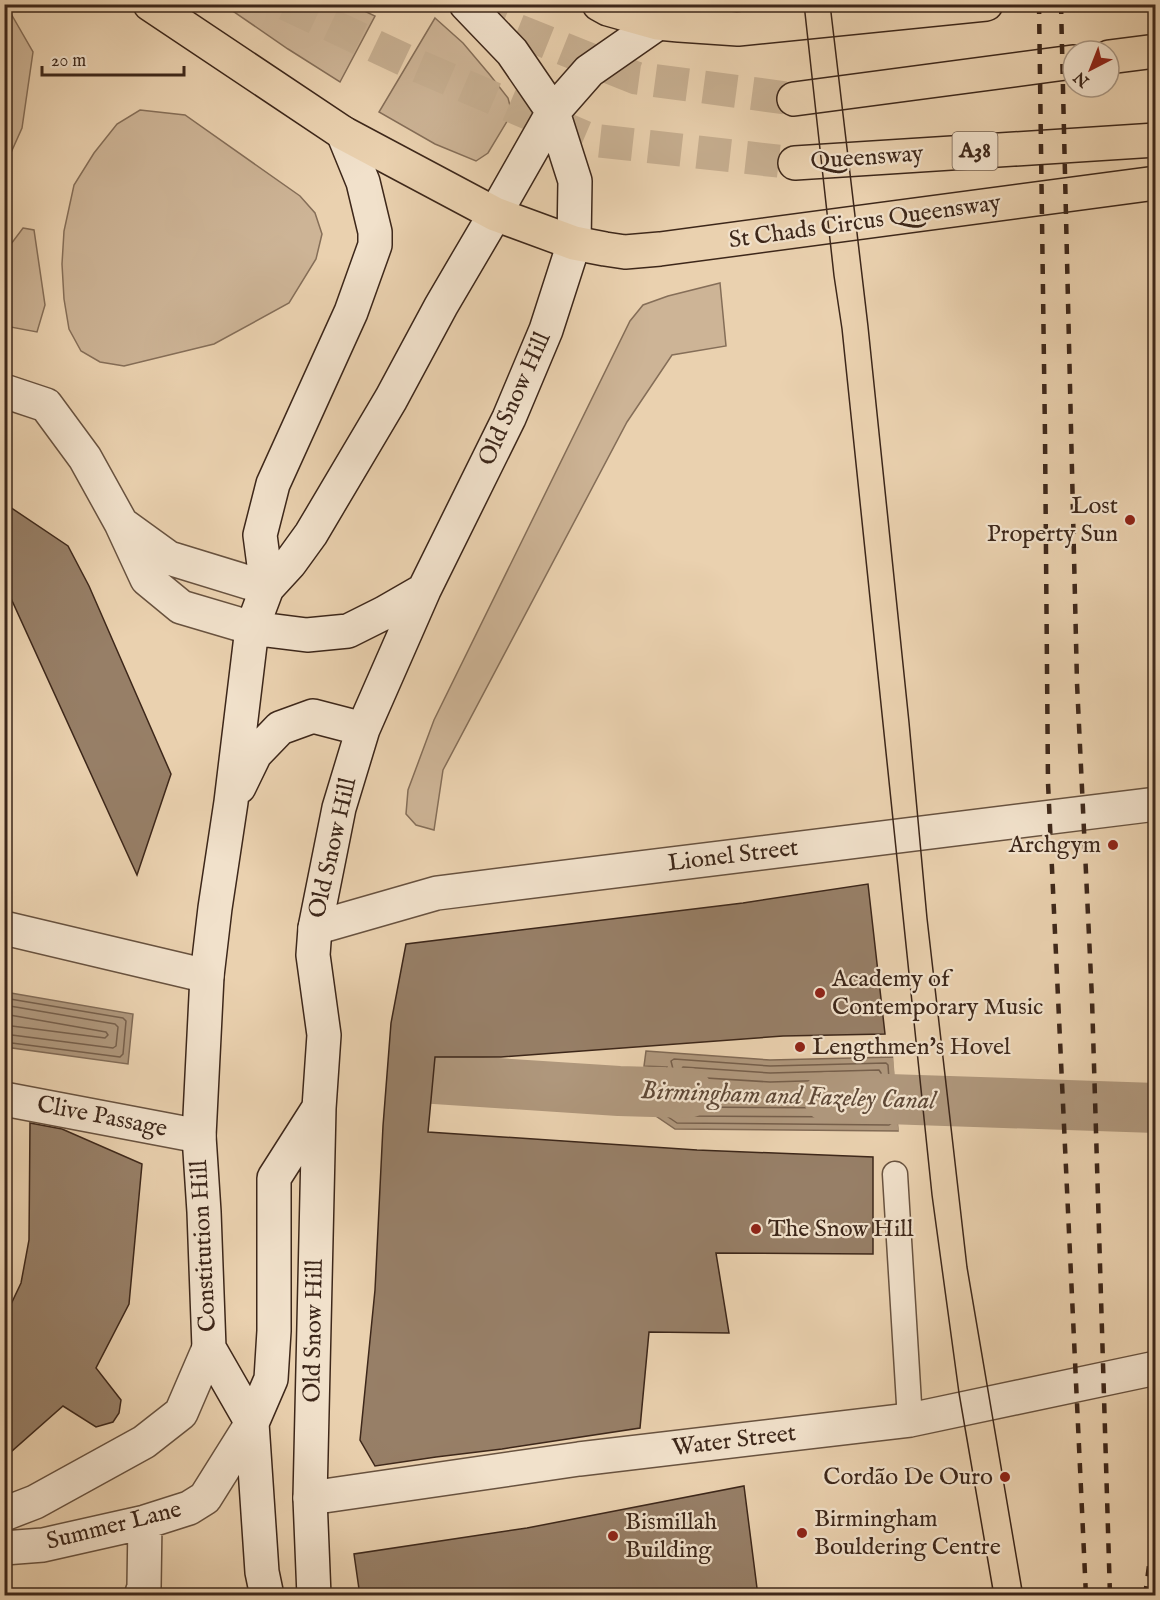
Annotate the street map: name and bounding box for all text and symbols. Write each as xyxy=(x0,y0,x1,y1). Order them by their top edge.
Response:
scale bar xyxy=(42,39,184,77)
north arrow xyxy=(1061,39,1121,99)
text: 20 m xyxy=(51,50,86,73)
text: N xyxy=(1070,66,1095,91)
road number: A38 xyxy=(952,132,998,170)
street label: Queensway xyxy=(810,139,925,177)
street label: St Chads Circus Queensway xyxy=(727,188,1003,256)
street label: Old Snow Hill xyxy=(472,327,558,471)
place label: Lost Property Sun xyxy=(987,491,1118,550)
marker: Lost Property Sun xyxy=(1123,513,1137,527)
street label: Old Snow Hill xyxy=(302,774,364,921)
place label: Archgym xyxy=(1008,830,1101,861)
street label: Lionel Street xyxy=(666,833,800,879)
marker: Archgym xyxy=(1106,838,1120,852)
place label: Academy of Contemporary Music xyxy=(831,964,1043,1023)
marker: Academy of Contemporary Music xyxy=(813,986,827,1000)
place label: Lengthmen's Hovel xyxy=(812,1032,1011,1063)
marker: Lengthmen's Hovel xyxy=(793,1040,807,1054)
water label: Birmingham and Fazeley Canal xyxy=(640,1074,938,1119)
street label: Clive Passage xyxy=(34,1089,170,1145)
street label: Constitution Hill xyxy=(184,1159,224,1333)
place label: The Snow Hill xyxy=(768,1214,914,1245)
marker: The Snow Hill xyxy=(749,1222,763,1236)
street label: Old Snow Hill xyxy=(297,1259,331,1403)
street label: Water Street xyxy=(670,1418,798,1464)
place label: Cordão De Ouro xyxy=(823,1462,993,1493)
marker: Cordão De Ouro xyxy=(998,1470,1012,1484)
street label: Summer Lane xyxy=(43,1494,185,1558)
place label: Birmingham Bouldering Centre xyxy=(814,1504,1001,1563)
place label: Bismillah Building xyxy=(625,1507,717,1566)
marker: Birmingham Bouldering Centre xyxy=(795,1526,809,1540)
marker: Bismillah Building xyxy=(606,1529,620,1543)

